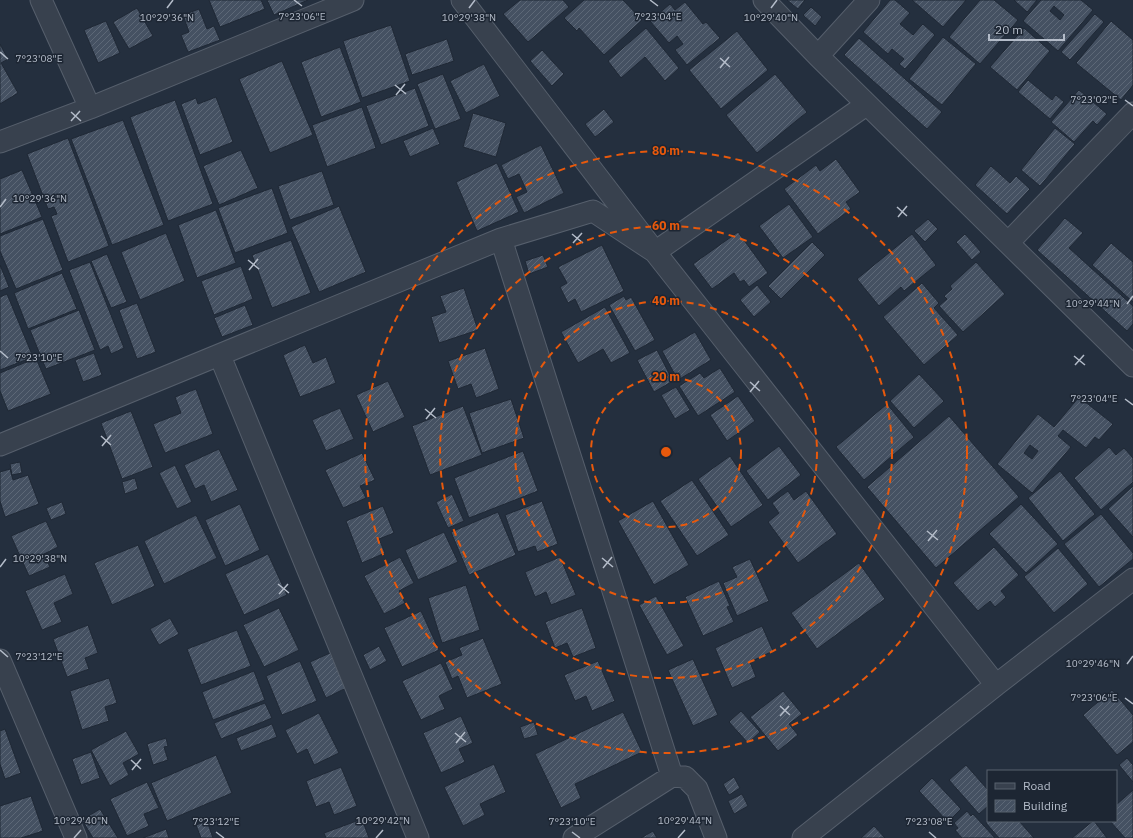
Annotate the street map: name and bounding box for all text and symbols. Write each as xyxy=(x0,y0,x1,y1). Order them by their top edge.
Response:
text: 7°23'06"E xyxy=(278,10,326,23)
text: 7°23'04"E xyxy=(634,10,682,23)
text: 10°29'36"N xyxy=(140,11,194,24)
text: 10°29'38"N xyxy=(442,11,496,24)
text: 10°29'40"N xyxy=(744,11,798,24)
scale bar xyxy=(989,16,1064,42)
text: 20 m xyxy=(995,22,1023,37)
text: 7°23'08"E xyxy=(15,52,63,65)
text: 7°23'02"E xyxy=(1070,93,1118,106)
text: 80 m xyxy=(652,143,680,158)
text: 10°29'36"N xyxy=(13,192,67,205)
text: 60 m xyxy=(652,218,680,233)
text: 40 m xyxy=(652,293,680,308)
text: 10°29'44"N xyxy=(1066,297,1120,310)
text: 7°23'10"E xyxy=(15,351,63,364)
text: 20 m xyxy=(652,369,680,384)
text: 7°23'04"E xyxy=(1070,392,1118,405)
centre of rings xyxy=(659,445,673,459)
text: 10°29'38"N xyxy=(13,552,67,565)
text: 7°23'12"E xyxy=(15,650,63,663)
text: 10°29'46"N xyxy=(1066,657,1120,670)
text: 7°23'06"E xyxy=(1070,691,1118,704)
legend xyxy=(987,770,1117,822)
text: Road xyxy=(1023,778,1051,793)
text: Building xyxy=(1023,798,1068,813)
text: 10°29'40"N xyxy=(54,814,108,827)
text: 10°29'42"N xyxy=(356,814,410,827)
text: 10°29'44"N xyxy=(658,814,712,827)
text: 7°23'12"E xyxy=(192,815,240,828)
text: 7°23'10"E xyxy=(548,815,596,828)
text: 7°23'08"E xyxy=(905,815,953,828)

